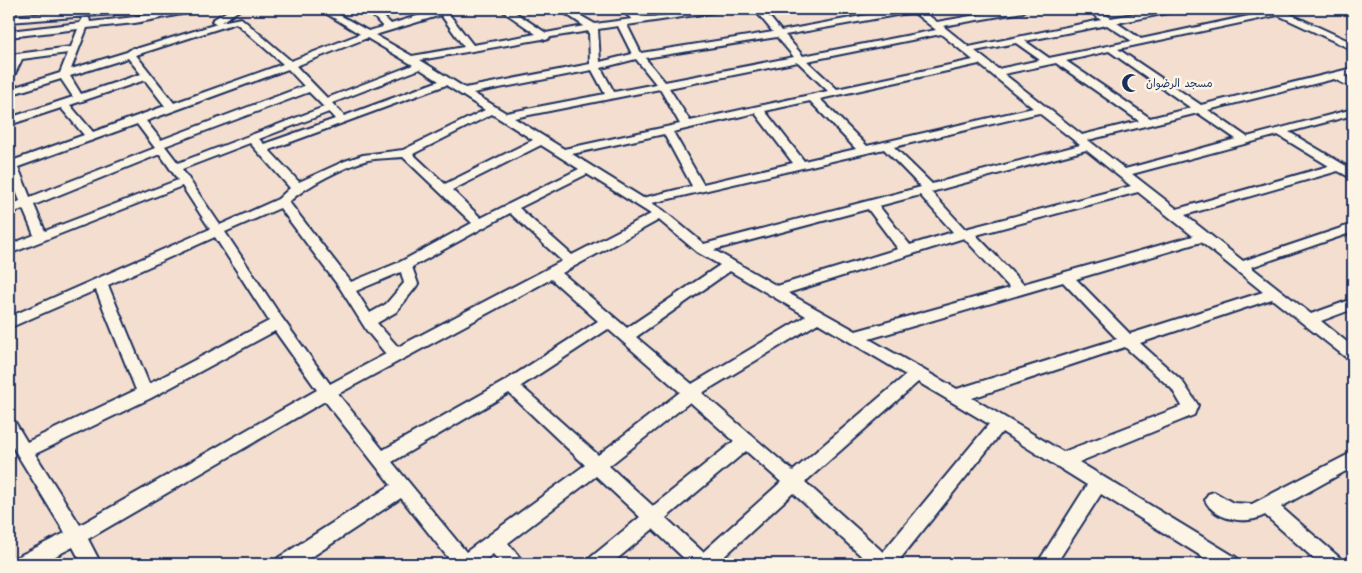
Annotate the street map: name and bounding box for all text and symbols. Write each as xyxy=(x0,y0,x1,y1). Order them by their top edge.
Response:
mosque icon: مسجد الرضوان xyxy=(1120,72,1142,94)
place label: مسجد الرضوان xyxy=(1146,75,1213,93)

